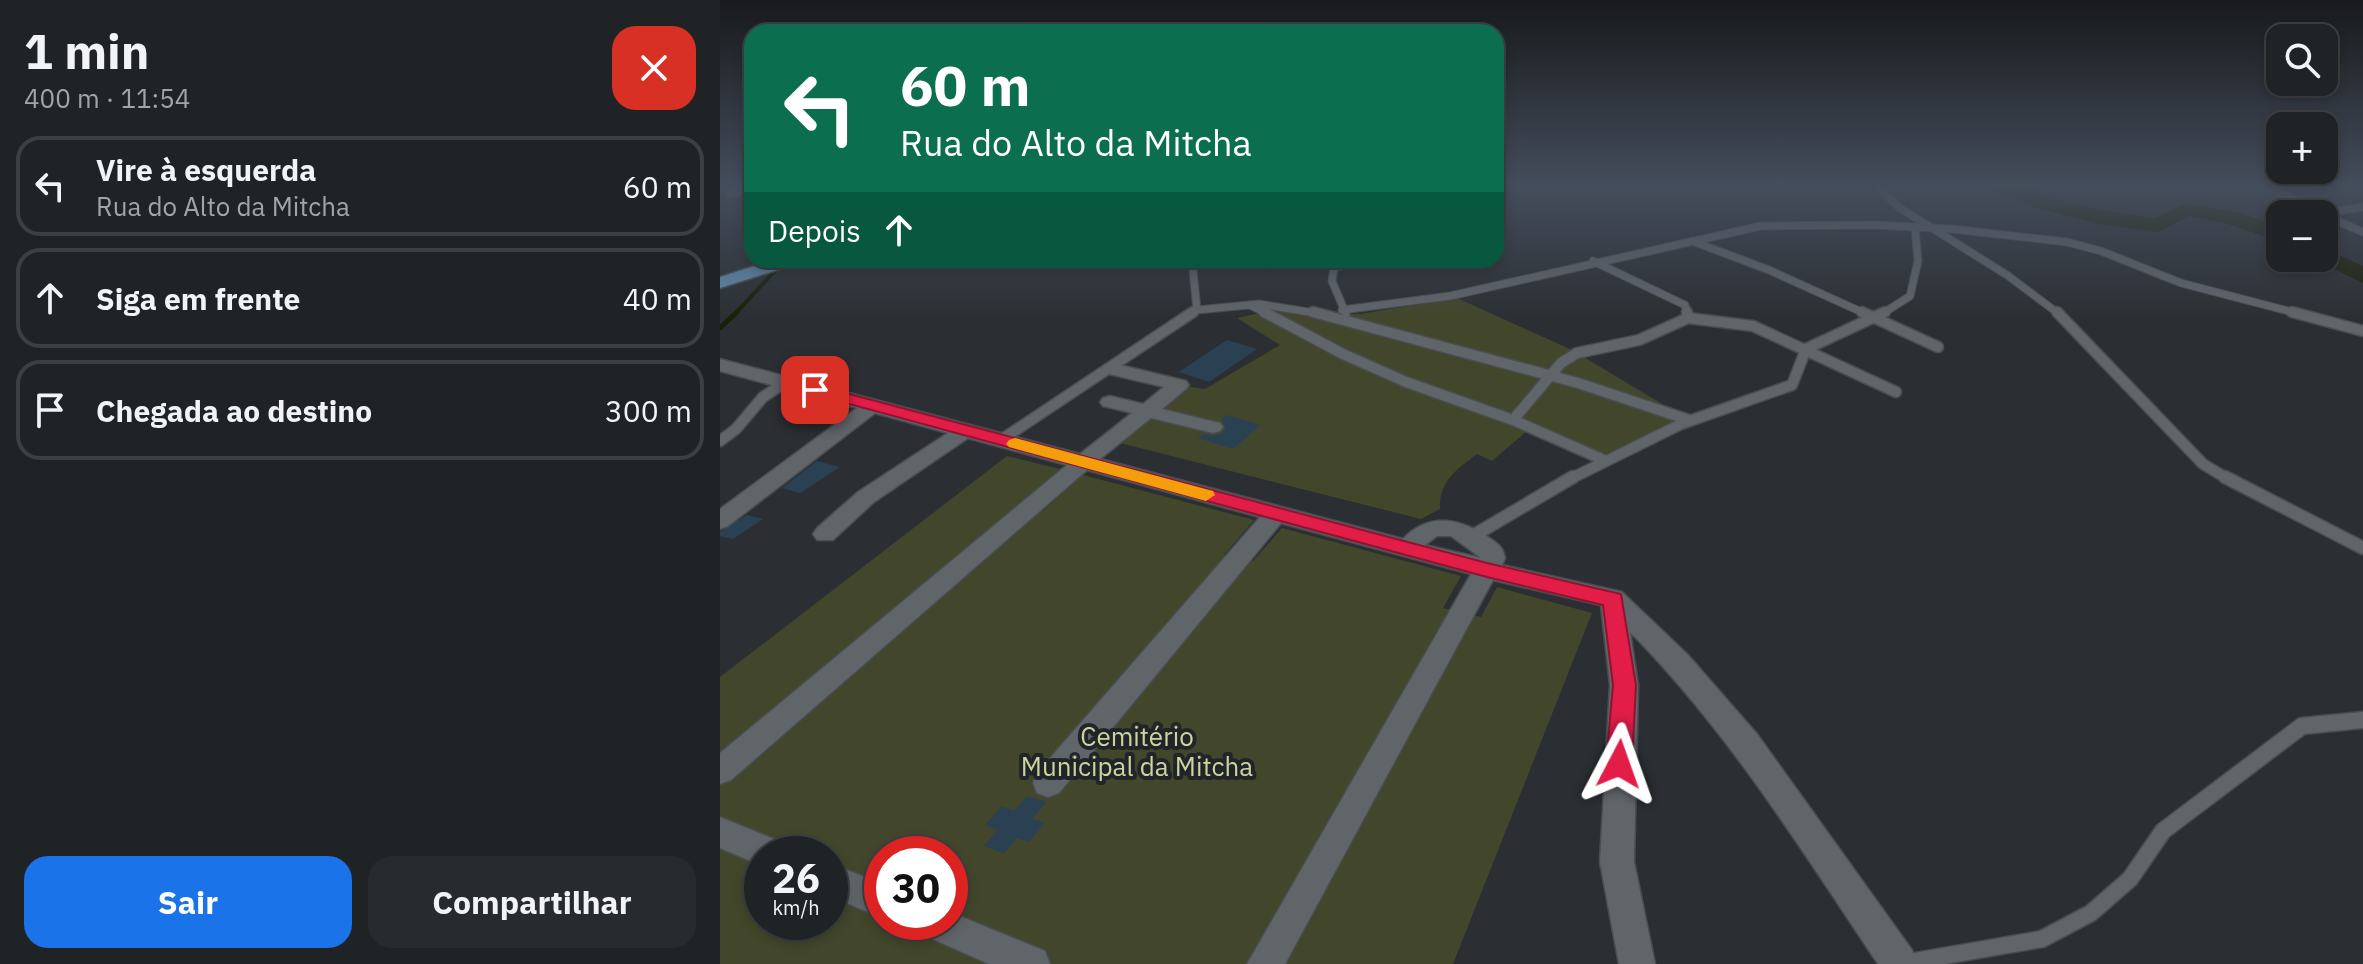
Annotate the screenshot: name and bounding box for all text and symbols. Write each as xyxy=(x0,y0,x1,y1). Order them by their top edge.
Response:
text: 1 min xyxy=(24,20,149,82)
map controls xyxy=(2266,24,2338,272)
button: search xyxy=(2266,24,2338,96)
button: close xyxy=(612,26,696,110)
text: 60 m xyxy=(900,49,1030,121)
icon: left xyxy=(768,56,872,160)
text: 400 m · 11:54 xyxy=(24,81,190,115)
button: + xyxy=(2266,112,2338,184)
text: Rua do Alto da Mitcha xyxy=(900,119,1252,166)
text: Vire à esquerda xyxy=(96,150,316,189)
icon: left xyxy=(28,164,72,208)
text: 60 m xyxy=(623,167,692,206)
text: Rua do Alto da Mitcha xyxy=(96,189,350,223)
button: − xyxy=(2266,200,2338,272)
icon: ahead xyxy=(877,208,921,252)
text: Depois xyxy=(768,211,861,250)
icon: ahead xyxy=(28,276,72,320)
text: Siga em frente xyxy=(96,279,300,318)
text: 40 m xyxy=(623,279,692,318)
pin xyxy=(781,356,849,424)
icon: arrive xyxy=(793,368,837,412)
icon: arrive xyxy=(28,388,72,432)
text: Chegada ao destino xyxy=(96,391,372,430)
text: 300 m xyxy=(605,391,692,430)
park label: Cemitério Municipal da Mitcha xyxy=(1021,719,1253,783)
position arrow xyxy=(1577,722,1661,806)
speed limit sign: 30 xyxy=(864,836,968,940)
text: 26 xyxy=(772,852,820,904)
button: Sair xyxy=(24,856,352,948)
button: Compartilhar xyxy=(368,856,696,948)
text: km/h xyxy=(772,894,820,921)

